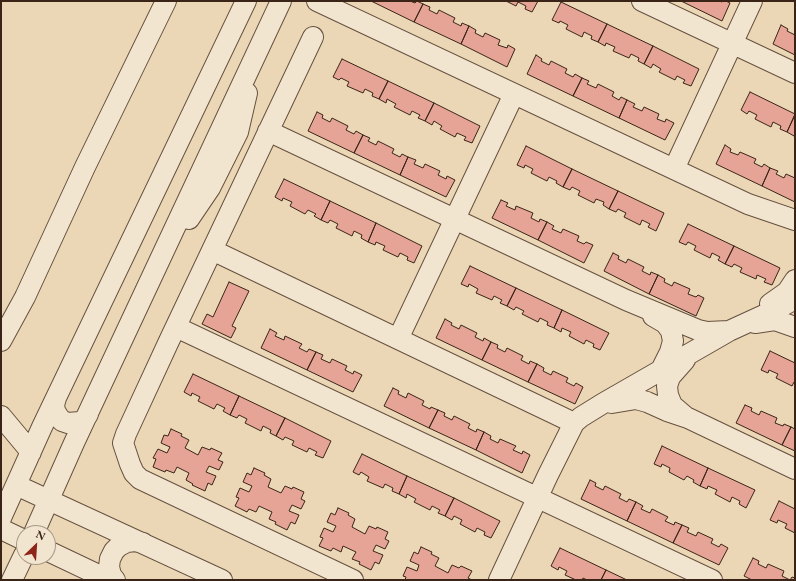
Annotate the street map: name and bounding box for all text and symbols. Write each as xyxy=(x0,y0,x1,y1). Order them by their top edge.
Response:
north arrow xyxy=(16,525,56,565)
text: N xyxy=(34,527,48,543)

